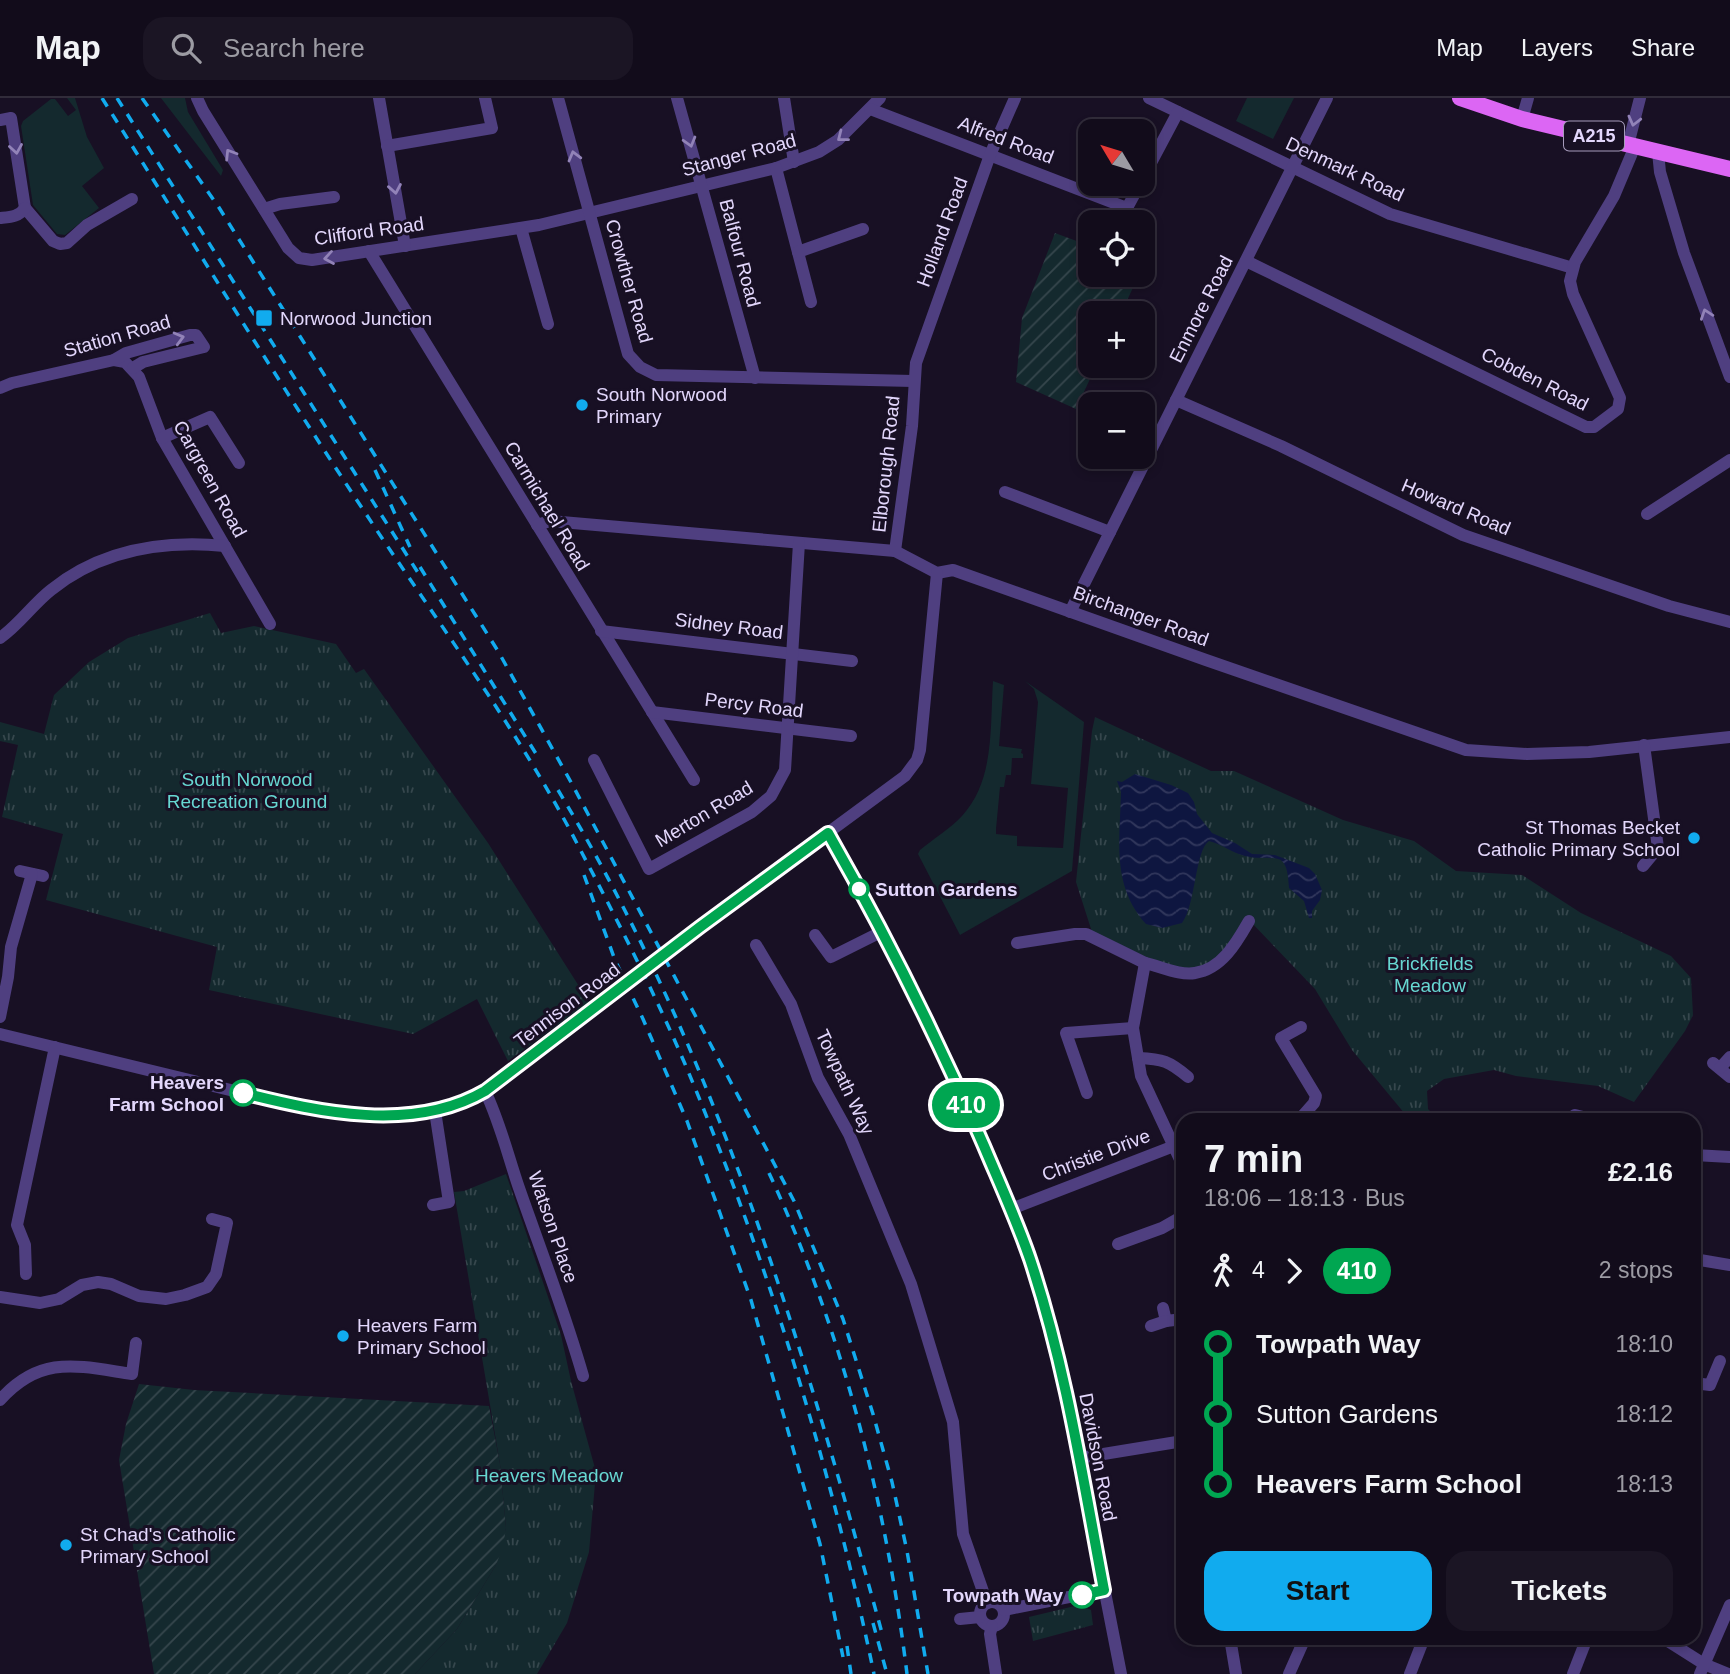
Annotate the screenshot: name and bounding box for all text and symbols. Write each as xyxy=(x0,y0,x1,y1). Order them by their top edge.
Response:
search box xyxy=(143,17,633,80)
text: Map xyxy=(35,29,101,66)
icon: search xyxy=(167,29,205,67)
text: Search here xyxy=(223,33,365,63)
text: Map xyxy=(1436,34,1483,61)
text: Layers xyxy=(1521,34,1593,61)
text: Share xyxy=(1631,34,1695,61)
street label: Alfred Road xyxy=(955,112,1057,168)
one-way arrow xyxy=(1628,115,1642,127)
north arrow xyxy=(1078,119,1155,196)
map controls xyxy=(1078,119,1155,469)
road number: A215 xyxy=(1564,122,1624,150)
one-way arrow xyxy=(837,128,849,141)
street label: Stanger Road xyxy=(680,130,798,180)
street label: Denmark Road xyxy=(1283,132,1407,206)
one-way arrow xyxy=(681,136,696,148)
one-way arrow xyxy=(8,143,23,155)
one-way arrow xyxy=(225,149,238,162)
one-way arrow xyxy=(568,150,582,162)
street label: Holland Road xyxy=(912,174,972,290)
one-way arrow xyxy=(387,183,402,195)
street label: Balfour Road xyxy=(716,197,764,309)
button: locate xyxy=(1078,210,1155,287)
street label: Clifford Road xyxy=(313,213,425,249)
street label: Crowther Road xyxy=(601,217,657,345)
one-way arrow xyxy=(323,250,335,265)
street label: Enmore Road xyxy=(1165,252,1237,366)
button: + xyxy=(1078,301,1155,378)
marker: Norwood Junction xyxy=(254,308,274,328)
place label: Norwood Junction xyxy=(280,308,432,329)
one-way arrow xyxy=(1700,308,1714,320)
street label: Station Road xyxy=(61,311,173,361)
one-way arrow xyxy=(173,332,185,347)
street label: Cobden Road xyxy=(1478,343,1592,415)
place label: South Norwood Primary xyxy=(596,384,727,427)
button: − xyxy=(1078,392,1155,469)
street label: Elborough Road xyxy=(868,395,904,533)
marker: South Norwood Primary xyxy=(574,397,590,413)
street label: Cargreen Road xyxy=(169,417,251,541)
street label: Carmichael Road xyxy=(500,438,594,574)
street label: Howard Road xyxy=(1398,475,1514,539)
street label: Birchanger Road xyxy=(1070,582,1212,650)
street label: Sidney Road xyxy=(674,609,784,643)
street label: Percy Road xyxy=(703,689,805,721)
park label: South Norwood Recreation Ground xyxy=(167,769,327,812)
street label: Merton Road xyxy=(652,777,756,851)
place label: St Thomas Becket Catholic Primary School xyxy=(1477,817,1681,860)
marker: St Thomas Becket Catholic Primary School xyxy=(1686,830,1702,846)
marker: Sutton Gardens xyxy=(849,879,869,899)
place label: Sutton Gardens xyxy=(875,879,1018,900)
park label: Brickfields Meadow xyxy=(1387,953,1473,996)
street label: Tennison Road xyxy=(510,958,624,1052)
street label: Towpath Way xyxy=(812,1026,879,1138)
place label: Heavers Farm School xyxy=(109,1072,224,1115)
marker: Heavers Farm School xyxy=(230,1080,256,1106)
line badge: 410 xyxy=(926,1082,1006,1128)
text: 410 xyxy=(946,1091,986,1118)
street label: Christie Drive xyxy=(1039,1125,1153,1185)
text: 7 min xyxy=(1204,1138,1303,1180)
text: £2.16 xyxy=(1608,1157,1673,1187)
street label: Watson Place xyxy=(524,1168,582,1286)
text: 18:06 – 18:13 · Bus xyxy=(1204,1185,1405,1211)
icon: walk xyxy=(1204,1252,1242,1290)
icon: forward xyxy=(1275,1252,1313,1290)
text: 4 xyxy=(1252,1257,1265,1283)
text: 410 xyxy=(1337,1257,1377,1284)
text: 2 stops xyxy=(1599,1257,1673,1283)
place label: Heavers Farm Primary School xyxy=(357,1315,486,1358)
marker: Heavers Farm Primary School xyxy=(335,1328,351,1344)
text: Towpath Way xyxy=(1256,1329,1421,1359)
text: 18:10 xyxy=(1615,1331,1673,1357)
street label: Davidson Road xyxy=(1075,1391,1121,1523)
text: Sutton Gardens xyxy=(1256,1399,1438,1429)
text: 18:12 xyxy=(1615,1401,1673,1427)
park label: Heavers Meadow xyxy=(475,1465,623,1486)
text: Heavers Farm School xyxy=(1256,1469,1522,1499)
text: 18:13 xyxy=(1615,1471,1673,1497)
place label: St Chad's Catholic Primary School xyxy=(80,1524,236,1567)
marker: St Chad's Catholic Primary School xyxy=(58,1537,74,1553)
button: Start xyxy=(1204,1551,1432,1631)
button: Tickets xyxy=(1446,1551,1673,1631)
marker: Towpath Way xyxy=(1069,1582,1095,1608)
place label: Towpath Way xyxy=(943,1585,1063,1606)

